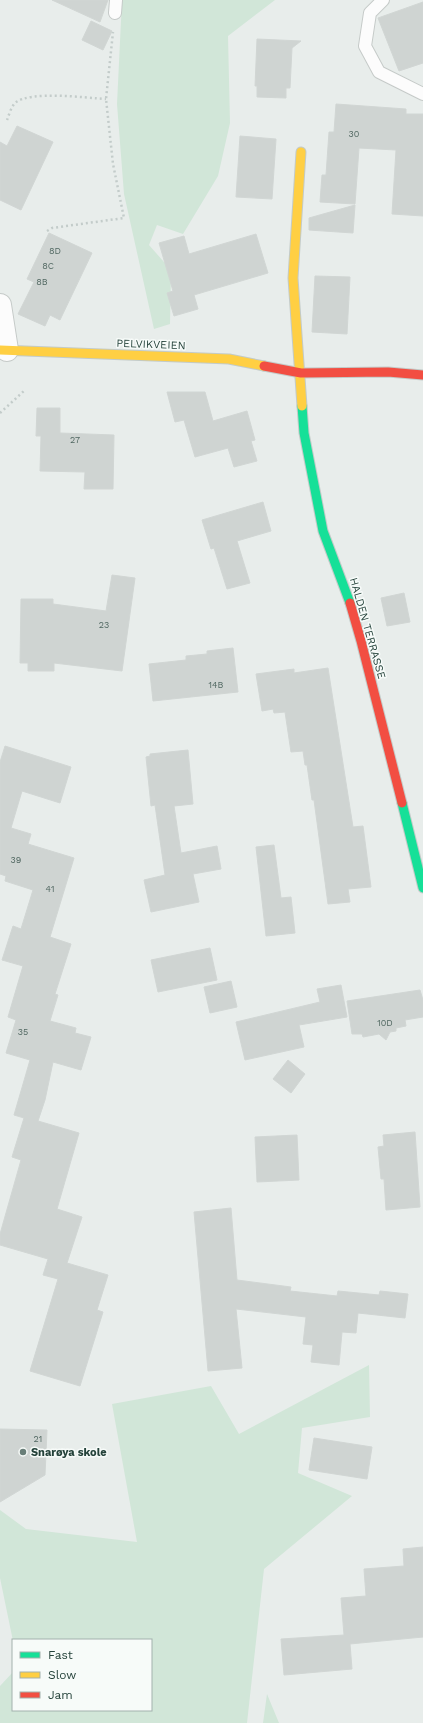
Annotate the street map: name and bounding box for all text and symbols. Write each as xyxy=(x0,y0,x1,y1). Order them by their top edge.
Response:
house number: 30 xyxy=(349,129,360,139)
house number: 8D xyxy=(49,246,61,256)
house number: 8C xyxy=(42,261,54,271)
house number: 8B xyxy=(36,277,48,287)
street label: PELVIKVEIEN xyxy=(116,337,186,352)
house number: 27 xyxy=(70,435,80,445)
street label: HALDEN TERRASSE xyxy=(347,576,388,680)
house number: 23 xyxy=(99,620,109,630)
house number: 14B xyxy=(209,680,224,690)
house number: 39 xyxy=(11,855,21,865)
house number: 41 xyxy=(46,884,54,894)
house number: 10D xyxy=(377,1018,393,1028)
house number: 35 xyxy=(18,1027,28,1037)
house number: 21 xyxy=(34,1434,42,1444)
place label: Snarøya skole xyxy=(31,1446,107,1459)
marker: Snarøya skole xyxy=(18,1447,28,1457)
legend xyxy=(12,1639,152,1711)
text: Fast xyxy=(48,1648,73,1662)
text: Slow xyxy=(48,1668,76,1682)
text: Jam xyxy=(48,1688,73,1702)

